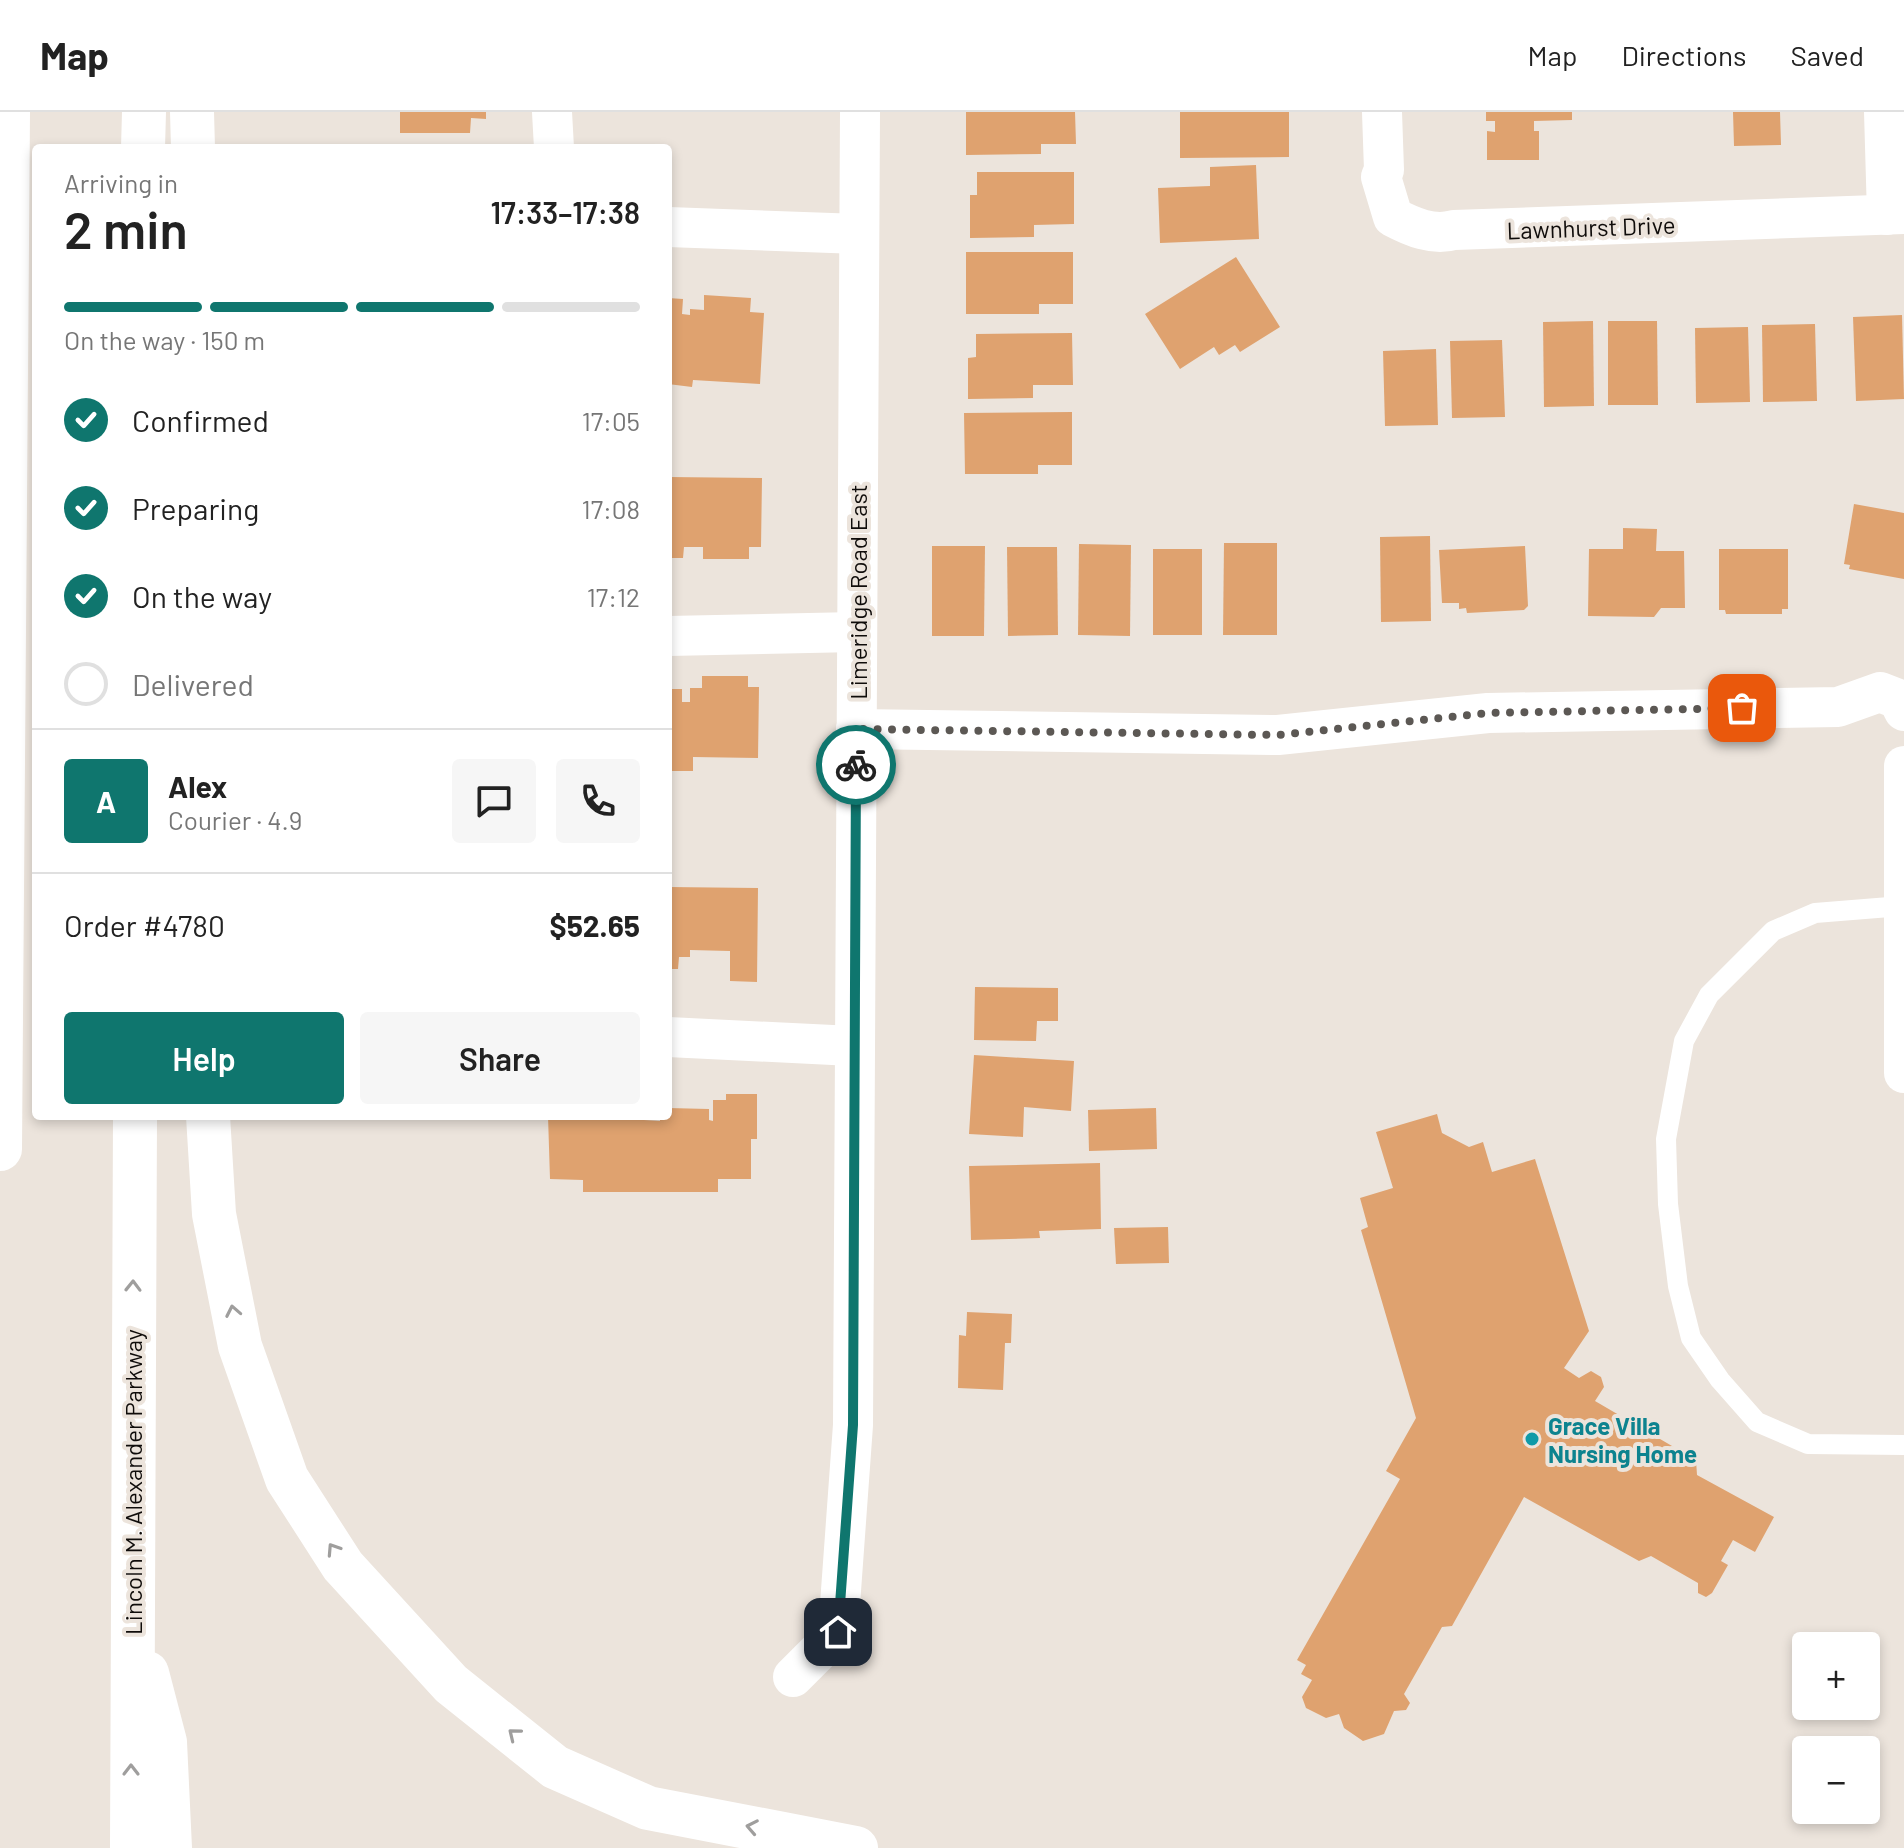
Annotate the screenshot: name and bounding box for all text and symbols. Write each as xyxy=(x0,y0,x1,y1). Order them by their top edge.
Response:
text: Map xyxy=(40,32,109,78)
text: Map xyxy=(1528,38,1577,72)
text: Directions xyxy=(1621,38,1747,72)
text: Saved xyxy=(1791,38,1864,72)
text: Arriving in xyxy=(64,167,178,198)
text: 17:33–17:38 xyxy=(490,194,640,230)
text: 2 min xyxy=(64,197,188,259)
street label: Lawnhurst Drive xyxy=(1506,210,1676,244)
text: On the way · 150 m xyxy=(64,324,265,355)
icon: check xyxy=(64,398,108,442)
text: Confirmed xyxy=(132,402,269,438)
text: 17:05 xyxy=(582,405,640,436)
street label: Limeridge Road East xyxy=(843,484,872,700)
icon: check xyxy=(64,486,108,530)
text: Preparing xyxy=(132,490,259,526)
text: 17:08 xyxy=(582,493,640,524)
icon: check xyxy=(64,574,108,618)
text: On the way xyxy=(132,578,272,614)
text: 17:12 xyxy=(587,581,640,612)
text: Delivered xyxy=(132,666,254,702)
pin xyxy=(1708,674,1776,742)
icon: bag xyxy=(1720,686,1764,730)
courier xyxy=(816,725,896,805)
icon: bike xyxy=(834,743,878,787)
button: chat xyxy=(452,759,536,843)
button: phone xyxy=(556,759,640,843)
text: Alex xyxy=(168,768,227,804)
text: A xyxy=(96,783,116,819)
text: Courier · 4.9 xyxy=(168,804,302,835)
text: Order #4780 xyxy=(64,907,225,943)
text: $52.65 xyxy=(549,907,640,943)
button: Help xyxy=(64,1012,344,1104)
button: Share xyxy=(360,1012,640,1104)
one-way arrow xyxy=(124,1279,142,1292)
one-way arrow xyxy=(225,1305,242,1319)
street label: Lincoln M. Alexander Parkway xyxy=(118,1329,147,1635)
place label: Grace Villa Nursing Home xyxy=(1548,1411,1697,1468)
marker: Grace Villa Nursing Home xyxy=(1523,1430,1541,1448)
one-way arrow xyxy=(327,1543,342,1558)
pin xyxy=(804,1598,872,1666)
icon: home xyxy=(816,1610,860,1654)
map controls xyxy=(1792,1632,1880,1824)
button: + xyxy=(1792,1632,1880,1720)
one-way arrow xyxy=(509,1729,523,1744)
button: − xyxy=(1792,1736,1880,1824)
one-way arrow xyxy=(122,1763,140,1776)
one-way arrow xyxy=(745,1820,758,1837)

